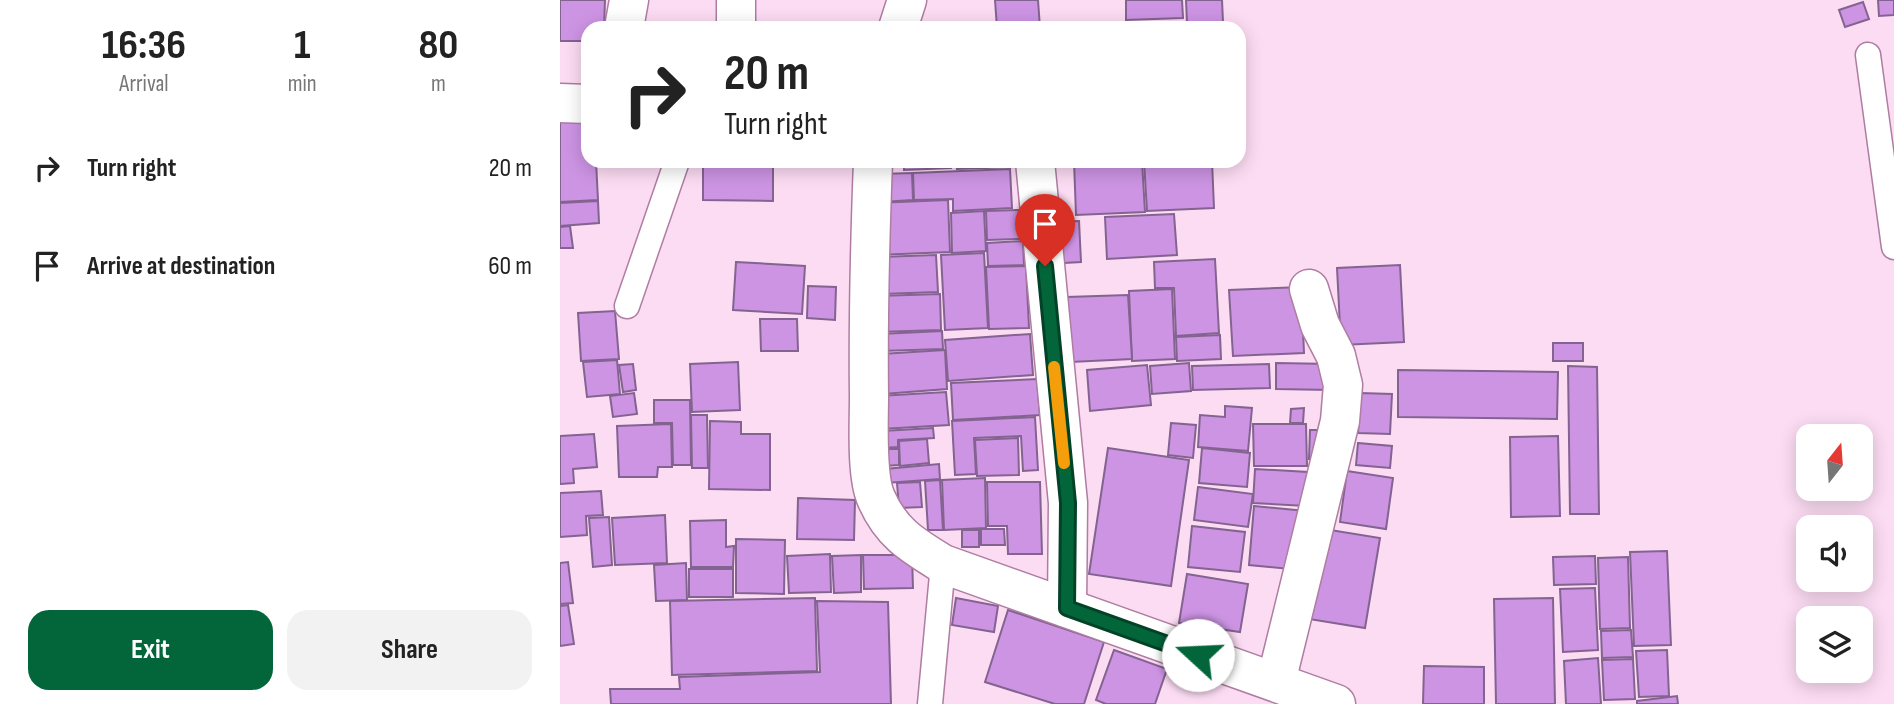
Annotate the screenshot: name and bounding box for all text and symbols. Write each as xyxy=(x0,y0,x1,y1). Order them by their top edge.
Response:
text: 16:36 xyxy=(102,20,186,71)
text: 1 xyxy=(294,20,310,71)
text: 80 xyxy=(418,20,458,71)
text: 20 m xyxy=(724,45,809,104)
icon: right xyxy=(609,49,700,140)
text: Arrival xyxy=(119,70,169,98)
text: min xyxy=(288,70,317,98)
text: m xyxy=(431,70,446,98)
text: Turn right xyxy=(724,105,828,144)
icon: right xyxy=(28,149,66,187)
text: Turn right xyxy=(87,153,176,184)
text: 20 m xyxy=(489,153,532,184)
pin xyxy=(1015,194,1075,266)
icon: arrive xyxy=(1026,205,1064,243)
icon: arrive xyxy=(28,247,66,285)
text: Arrive at destination xyxy=(87,251,275,282)
text: 60 m xyxy=(488,251,532,282)
north arrow xyxy=(1796,424,1872,500)
map controls xyxy=(1796,424,1873,683)
button: sound xyxy=(1796,515,1873,592)
button: layers xyxy=(1796,606,1873,683)
button: Exit xyxy=(28,610,273,690)
button: Share xyxy=(287,610,532,690)
position arrow xyxy=(1161,618,1235,692)

